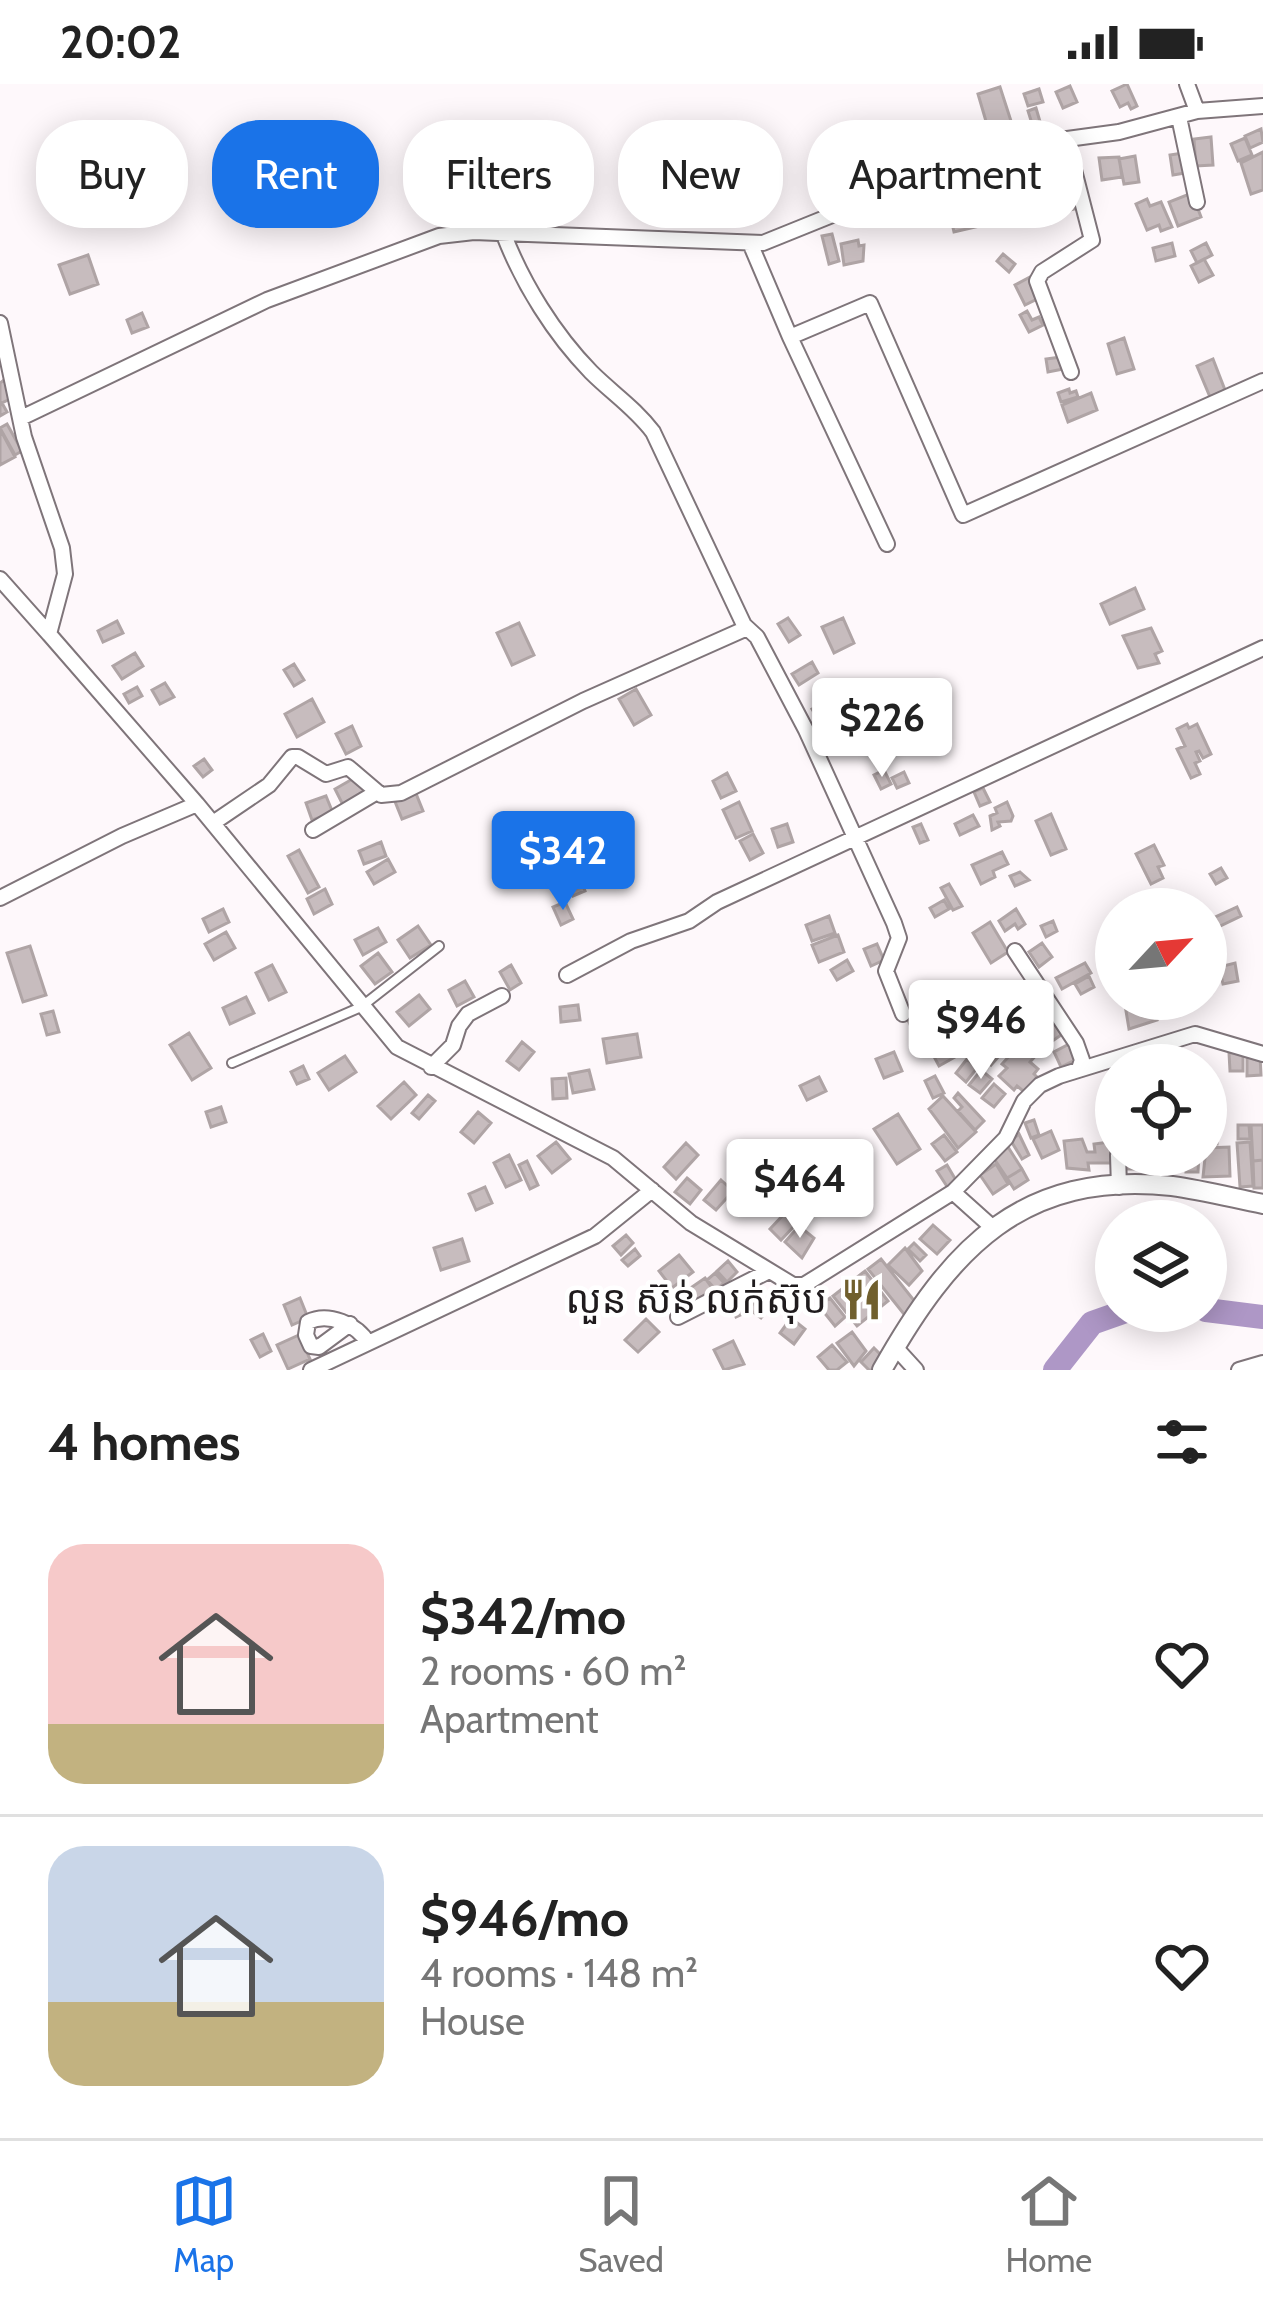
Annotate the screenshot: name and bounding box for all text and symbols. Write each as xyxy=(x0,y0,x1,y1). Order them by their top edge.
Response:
text: 20:02 xyxy=(60,15,181,69)
chip: Buy xyxy=(36,120,188,228)
chip: Rent xyxy=(212,120,379,228)
chip: Filters xyxy=(403,120,594,228)
chip: New xyxy=(618,120,783,228)
chip: Apartment xyxy=(807,120,1083,228)
pin: $226 xyxy=(811,678,953,780)
text: $226 xyxy=(839,693,925,741)
pin: $342 xyxy=(492,811,634,913)
text: $342 xyxy=(519,826,607,874)
north arrow xyxy=(1095,888,1227,1020)
map controls xyxy=(1095,888,1227,1332)
pin: $946 xyxy=(910,980,1052,1082)
text: $946 xyxy=(936,995,1026,1043)
button: locate xyxy=(1095,1044,1227,1176)
pin: $464 xyxy=(729,1139,871,1241)
text: $464 xyxy=(754,1154,846,1202)
button: layers xyxy=(1095,1200,1227,1332)
place label: លួន ស៊ន់ លក់ស៊ុប xyxy=(566,1275,827,1324)
restaurant icon: លួន ស៊ន់ លក់ស៊ុប xyxy=(838,1276,884,1322)
icon: filters xyxy=(1149,1409,1215,1475)
text: 4 homes xyxy=(48,1411,240,1473)
text: $342/mo xyxy=(420,1585,626,1647)
icon: home xyxy=(144,1592,288,1736)
icon: heart xyxy=(1149,1631,1215,1697)
text: 2 rooms · 60 m² xyxy=(420,1647,686,1695)
text: Apartment xyxy=(420,1695,599,1743)
text: $946/mo xyxy=(420,1887,629,1949)
icon: home xyxy=(144,1894,288,2038)
icon: heart xyxy=(1149,1933,1215,1999)
text: 4 rooms · 148 m² xyxy=(420,1949,698,1997)
text: House xyxy=(420,1997,525,2045)
tab: Map xyxy=(171,2168,237,2280)
tab: Saved xyxy=(578,2168,664,2280)
tab: Home xyxy=(1005,2168,1092,2280)

